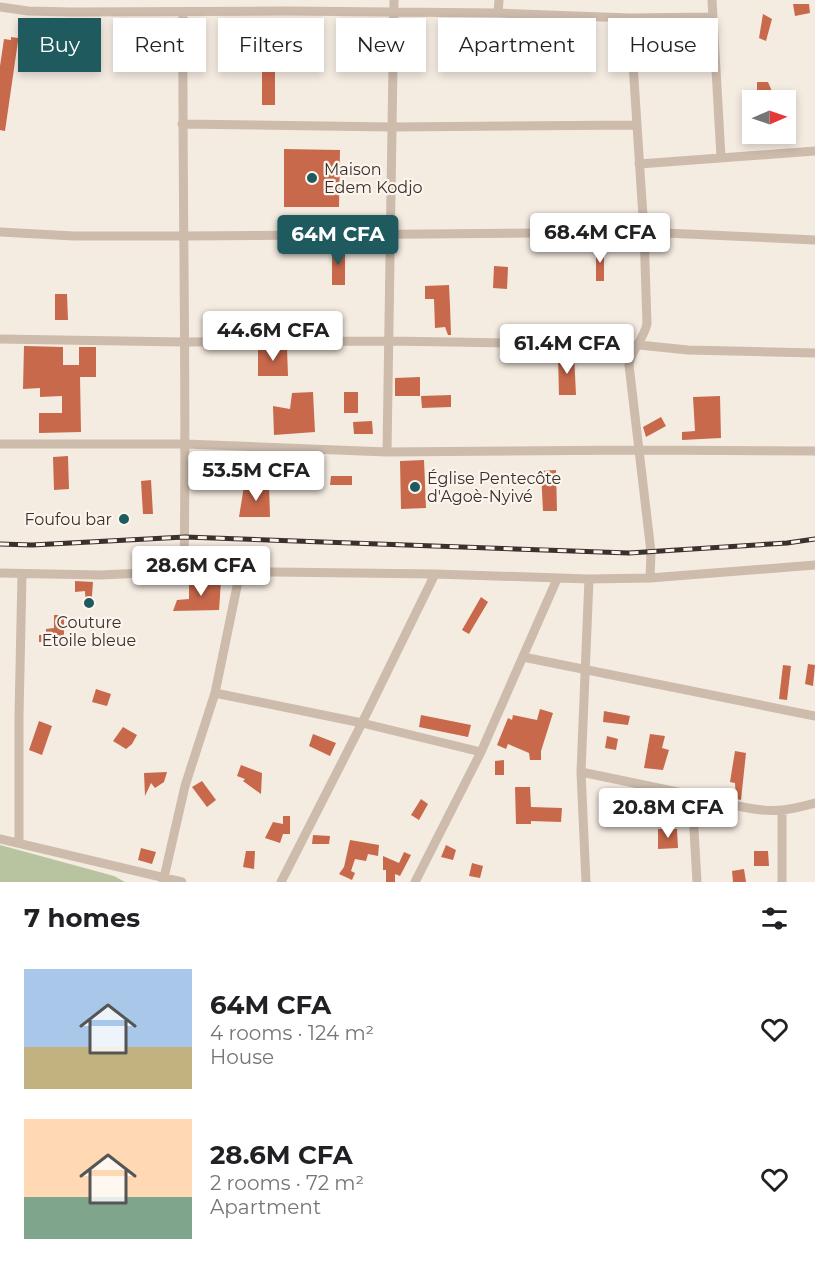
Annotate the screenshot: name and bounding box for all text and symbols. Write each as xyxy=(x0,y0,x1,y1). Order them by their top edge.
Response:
chip: Buy xyxy=(18,18,101,72)
chip: Rent xyxy=(113,18,206,72)
chip: Filters xyxy=(218,18,324,72)
chip: New xyxy=(336,18,426,72)
chip: Apartment xyxy=(438,18,596,72)
chip: House xyxy=(608,18,718,72)
north arrow xyxy=(742,90,796,144)
map controls xyxy=(742,90,796,144)
place label: Maison Edem Kodjo xyxy=(324,160,423,197)
marker: Maison Edem Kodjo xyxy=(305,171,319,185)
pin: 68.4M CFA xyxy=(531,213,669,264)
pin: 64M CFA xyxy=(283,215,393,266)
text: 68.4M CFA xyxy=(544,220,656,244)
text: 64M CFA xyxy=(291,222,385,246)
pin: 44.6M CFA xyxy=(204,311,342,362)
text: 44.6M CFA xyxy=(217,318,329,342)
pin: 61.4M CFA xyxy=(498,324,636,375)
text: 61.4M CFA xyxy=(514,331,620,355)
pin: 53.5M CFA xyxy=(187,451,325,502)
text: 53.5M CFA xyxy=(202,458,310,482)
place label: Église Pentecôte d'Agoè-Nyivé xyxy=(427,469,561,506)
marker: Église Pentecôte d'Agoè-Nyivé xyxy=(408,480,422,494)
place label: Foufou bar xyxy=(24,510,112,529)
marker: Foufou bar xyxy=(117,512,131,526)
pin: 28.6M CFA xyxy=(132,546,270,597)
text: 28.6M CFA xyxy=(146,553,256,577)
marker: Couture Etoile bleue xyxy=(82,596,96,610)
place label: Couture Etoile bleue xyxy=(42,613,136,650)
pin: 20.8M CFA xyxy=(599,788,737,839)
text: 20.8M CFA xyxy=(613,795,723,819)
text: 7 homes xyxy=(24,902,140,934)
icon: filters xyxy=(758,902,791,935)
text: 64M CFA xyxy=(210,989,331,1021)
icon: home xyxy=(72,993,144,1065)
icon: heart xyxy=(758,1013,791,1046)
text: 4 rooms · 124 m² xyxy=(210,1021,374,1045)
text: House xyxy=(210,1045,274,1069)
text: 28.6M CFA xyxy=(210,1139,353,1171)
icon: home xyxy=(72,1143,144,1215)
icon: heart xyxy=(758,1163,791,1196)
text: 2 rooms · 72 m² xyxy=(210,1171,364,1195)
text: Apartment xyxy=(210,1195,321,1219)

